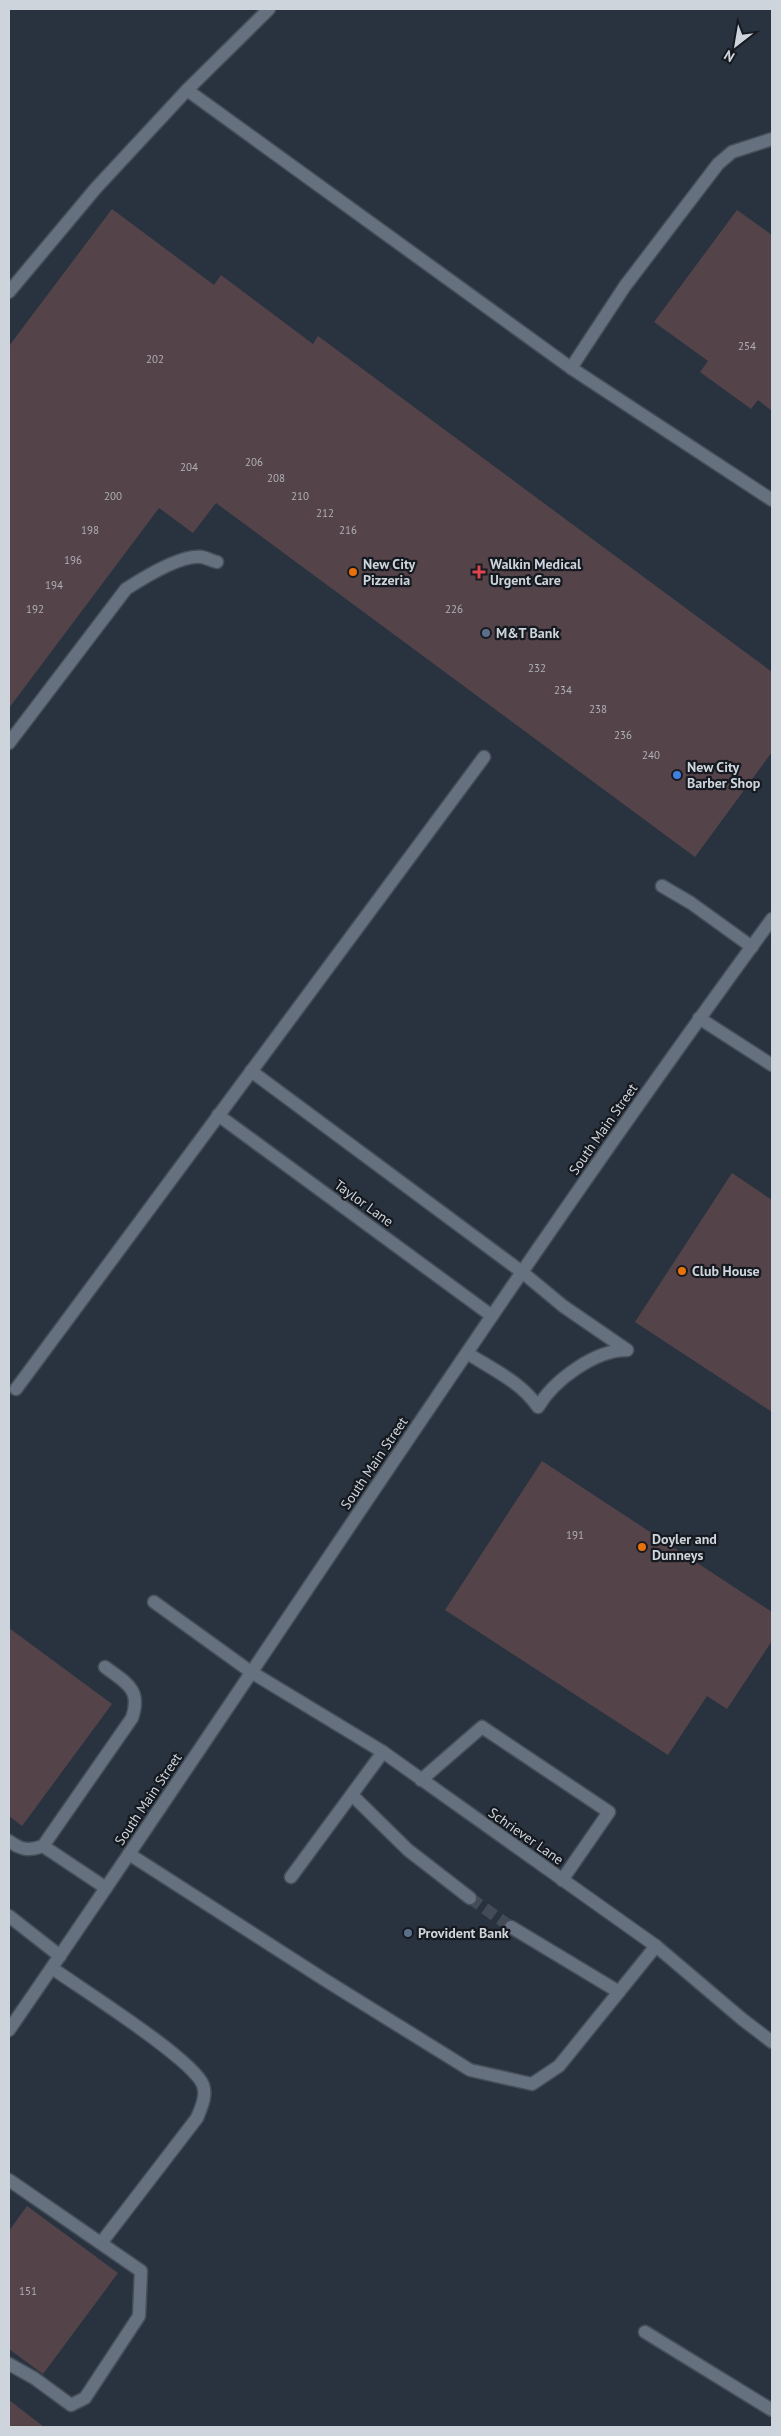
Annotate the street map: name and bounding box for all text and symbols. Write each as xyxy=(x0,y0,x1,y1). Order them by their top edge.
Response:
north arrow xyxy=(711,20,761,70)
text: N xyxy=(721,46,738,66)
house number: 254 xyxy=(738,339,756,353)
house number: 202 xyxy=(146,352,164,366)
house number: 206 xyxy=(245,455,263,469)
house number: 204 xyxy=(180,460,198,474)
house number: 208 xyxy=(267,471,285,485)
house number: 200 xyxy=(104,489,122,503)
house number: 210 xyxy=(291,489,309,503)
house number: 212 xyxy=(316,506,334,520)
house number: 198 xyxy=(81,523,99,537)
house number: 216 xyxy=(339,523,357,537)
house number: 196 xyxy=(64,553,82,567)
place label: New City Pizzeria xyxy=(363,555,416,589)
place label: Walkin Medical Urgent Care xyxy=(490,555,582,589)
marker: Walkin Medical Urgent Care xyxy=(472,565,486,579)
marker: New City Pizzeria xyxy=(347,566,359,578)
house number: 194 xyxy=(45,578,63,592)
house number: 192 xyxy=(26,602,44,616)
house number: 226 xyxy=(445,602,463,616)
place label: M&T Bank xyxy=(496,624,559,642)
marker: M&T Bank xyxy=(480,627,492,639)
house number: 232 xyxy=(528,661,546,675)
house number: 234 xyxy=(554,683,572,697)
house number: 238 xyxy=(589,702,607,716)
house number: 236 xyxy=(614,728,632,742)
house number: 240 xyxy=(642,748,660,762)
place label: New City Barber Shop xyxy=(687,758,761,792)
marker: New City Barber Shop xyxy=(671,769,683,781)
street label: South Main Street xyxy=(565,1080,641,1178)
street label: Taylor Lane xyxy=(331,1176,397,1230)
place label: Club House xyxy=(692,1262,760,1280)
marker: Club House xyxy=(676,1265,688,1277)
street label: South Main Street xyxy=(336,1413,412,1513)
house number: 191 xyxy=(566,1528,584,1542)
place label: Doyler and Dunneys xyxy=(652,1530,717,1564)
marker: Doyler and Dunneys xyxy=(636,1541,648,1553)
street label: South Main Street xyxy=(110,1749,186,1849)
street label: Schriever Lane xyxy=(485,1804,567,1868)
place label: Provident Bank xyxy=(418,1924,509,1942)
marker: Provident Bank xyxy=(402,1927,414,1939)
house number: 151 xyxy=(19,2284,37,2298)

